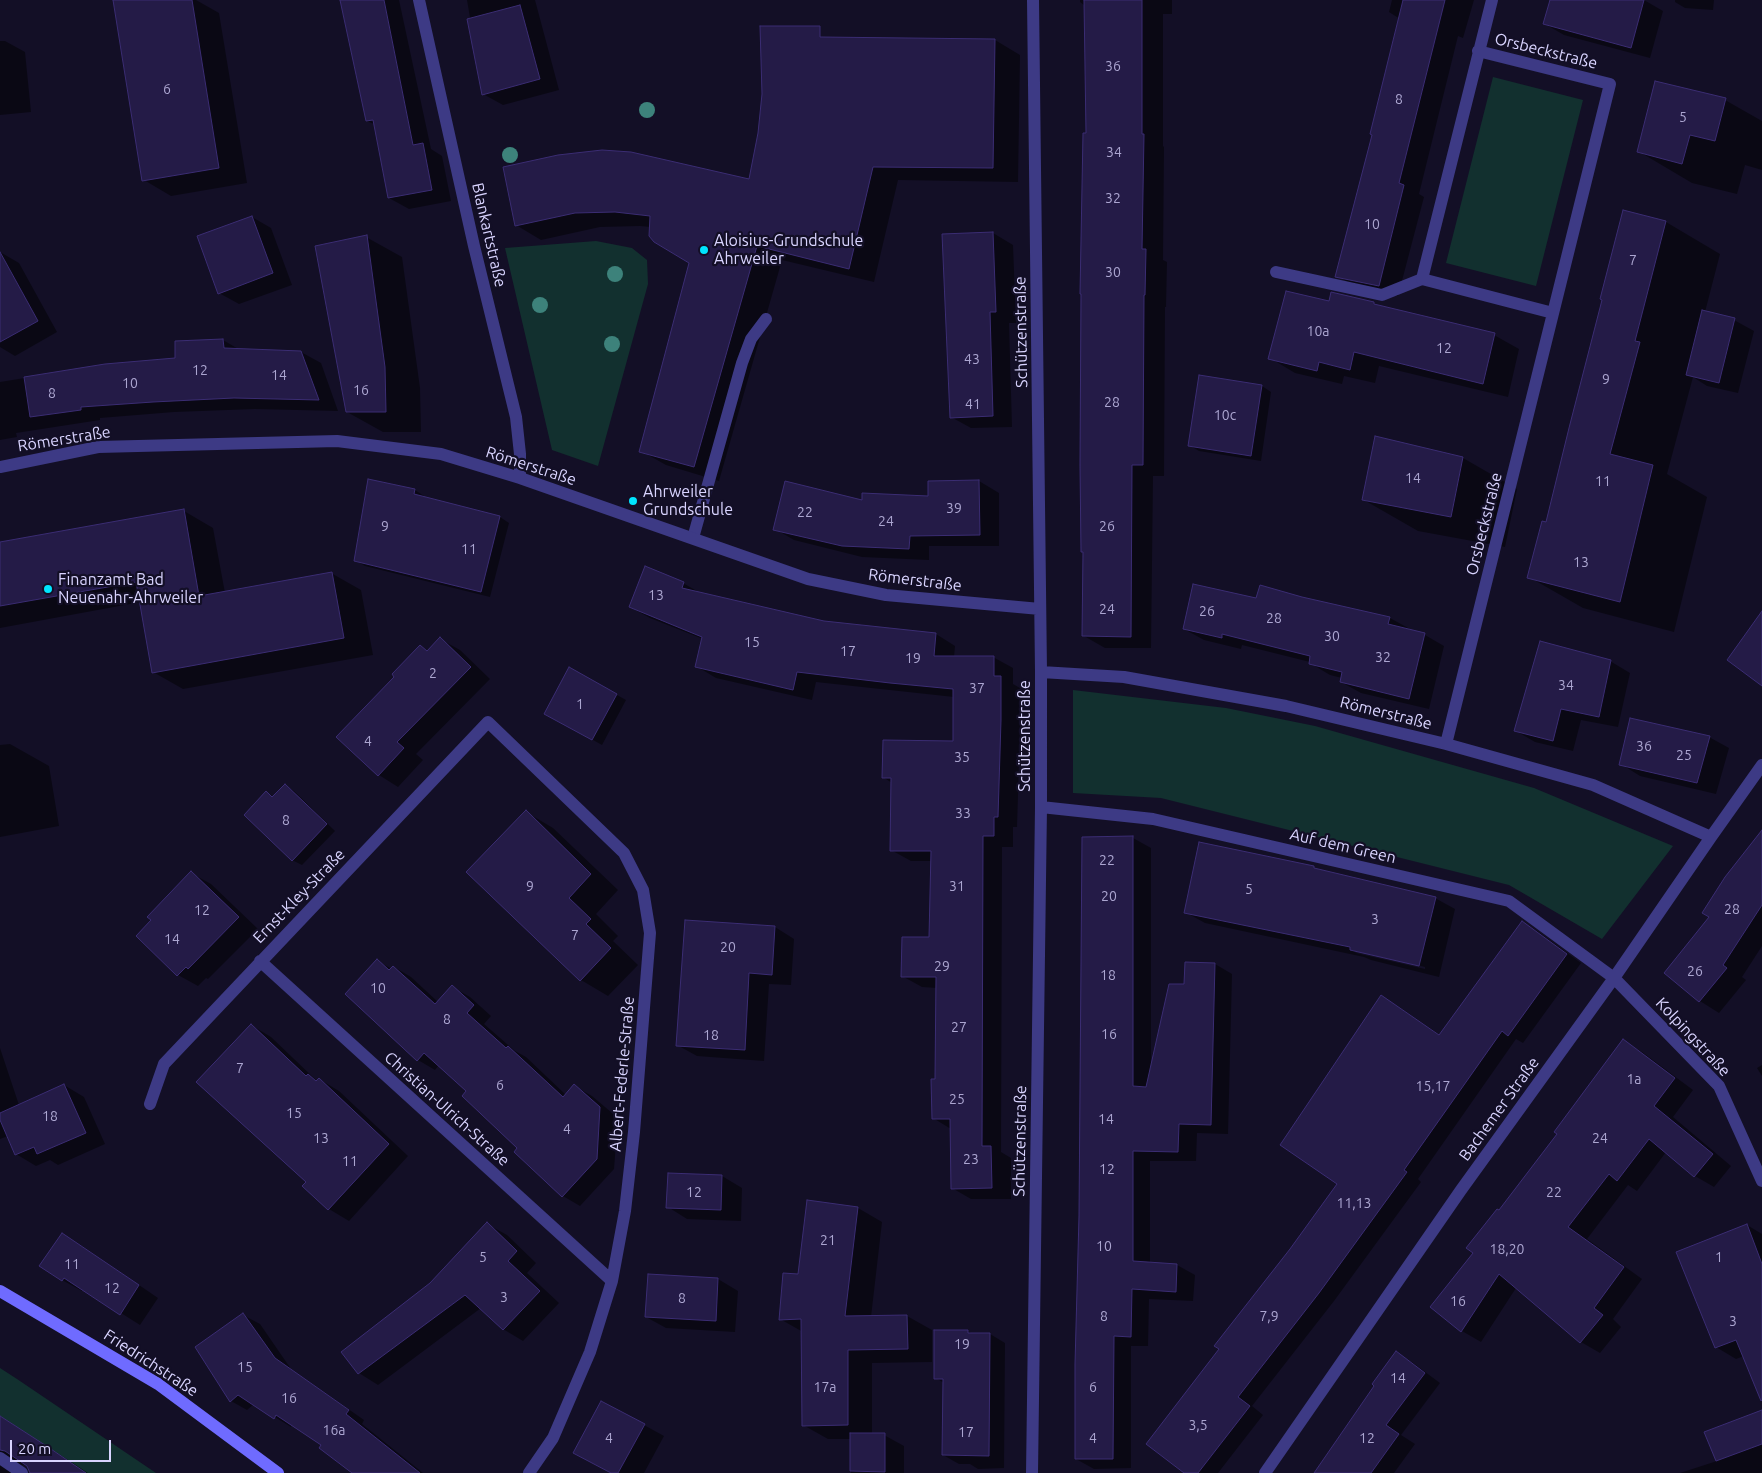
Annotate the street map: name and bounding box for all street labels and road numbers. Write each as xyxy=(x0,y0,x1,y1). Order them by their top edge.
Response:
street label: Orsbeckstraße xyxy=(1493,29,1599,73)
street label: Blankartstraße xyxy=(468,181,510,289)
street label: Schützenstraße xyxy=(1010,276,1032,388)
street label: Römerstraße xyxy=(16,422,112,456)
street label: Römerstraße xyxy=(483,442,579,490)
street label: Orsbeckstraße xyxy=(1462,471,1506,577)
street label: Römerstraße xyxy=(867,565,963,595)
street label: Schützenstraße xyxy=(1015,680,1035,792)
street label: Römerstraße xyxy=(1338,692,1434,734)
street label: Auf dem Green xyxy=(1288,824,1398,868)
street label: Ernst-Kley-Straße xyxy=(249,845,349,947)
street label: Kolpingstraße xyxy=(1652,994,1734,1080)
street label: Albert-Federle-Straße xyxy=(606,996,638,1152)
street label: Christian-Ulrich-Straße xyxy=(380,1048,514,1170)
street label: Bachemer Straße xyxy=(1455,1053,1543,1165)
street label: Schützenstraße xyxy=(1009,1085,1031,1197)
street label: Friedrichstraße xyxy=(100,1325,202,1401)

